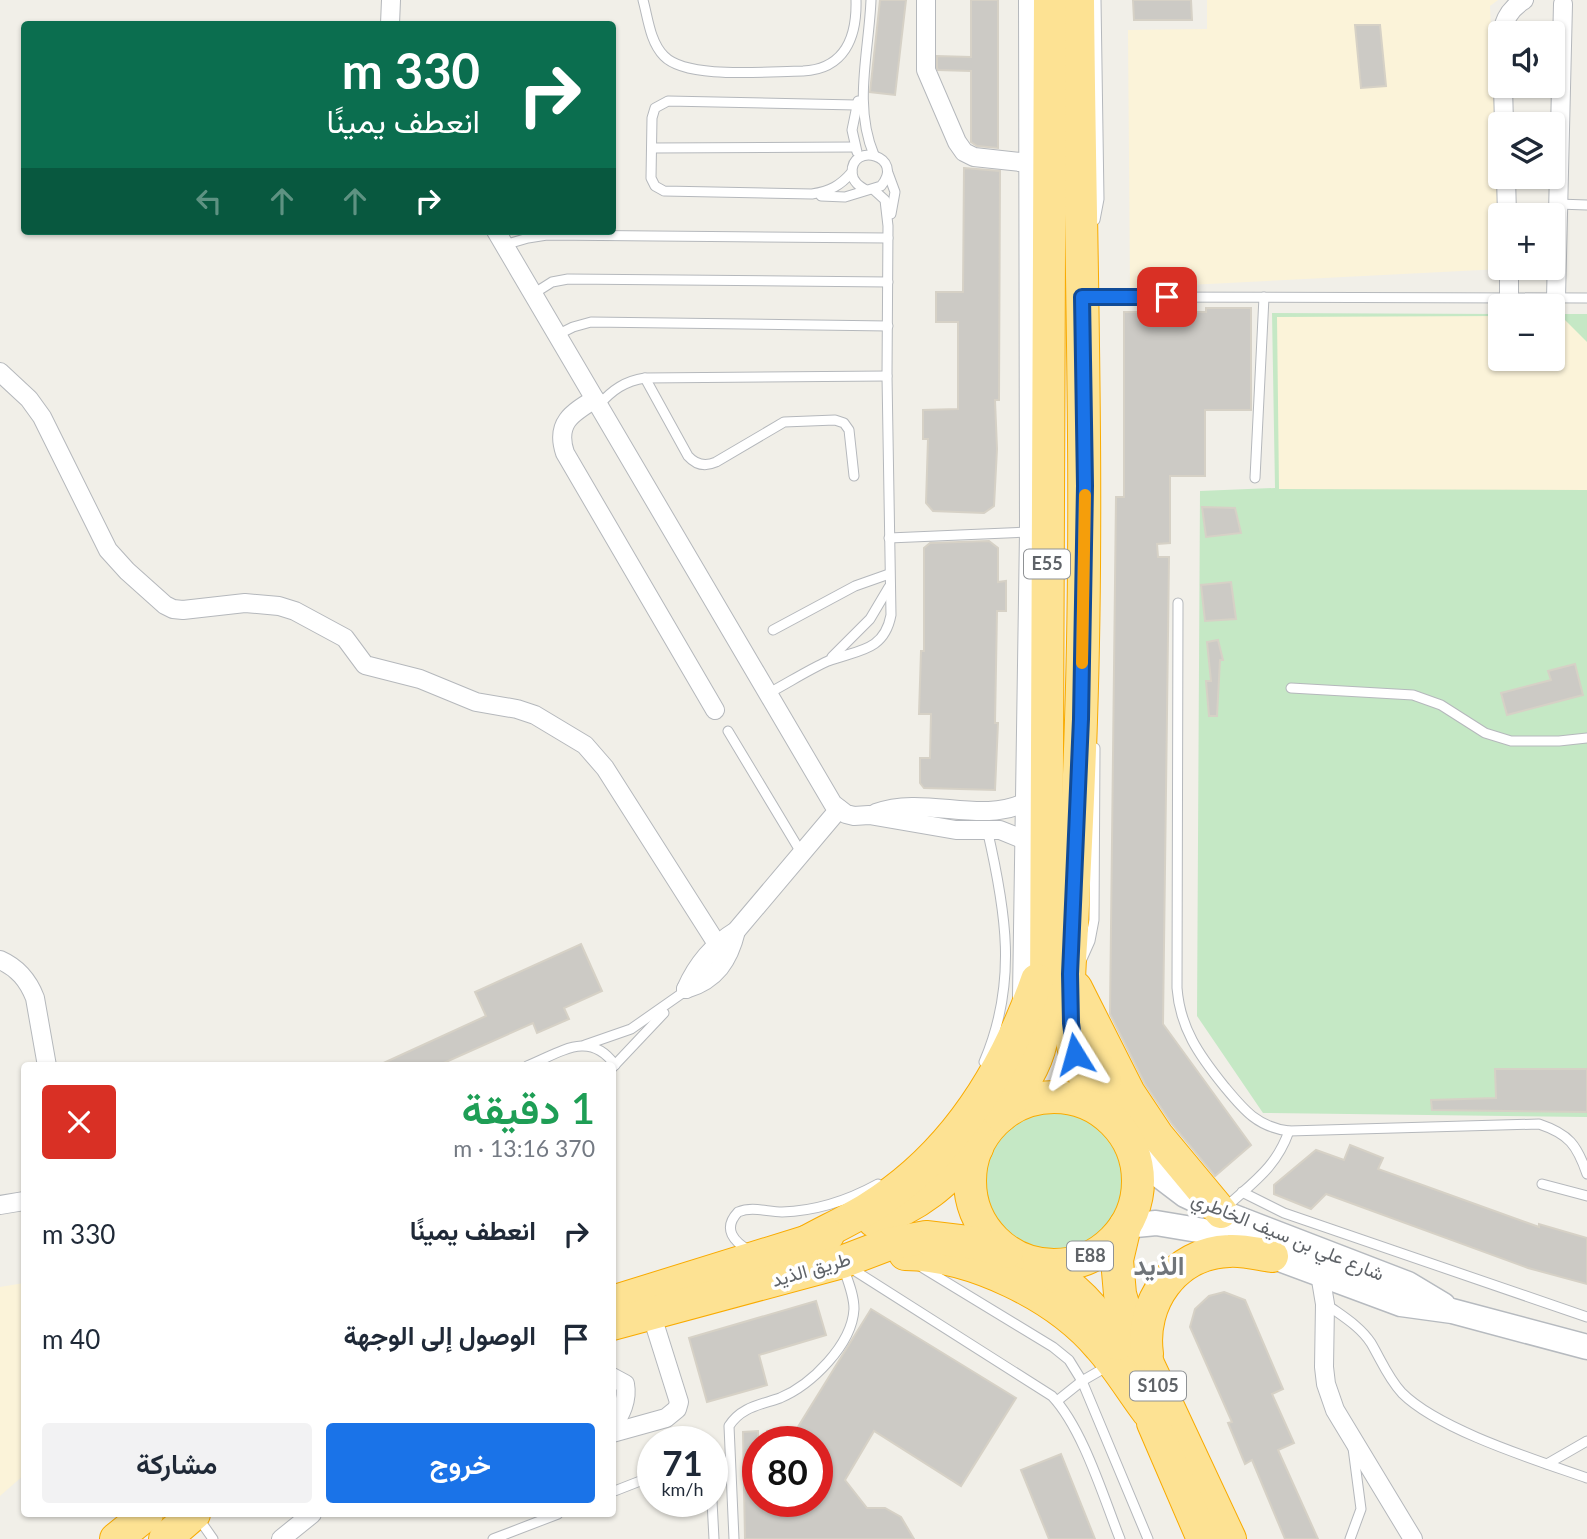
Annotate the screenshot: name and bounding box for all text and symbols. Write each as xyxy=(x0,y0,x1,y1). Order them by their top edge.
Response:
map controls xyxy=(1488,21,1565,371)
button: sound xyxy=(1488,21,1565,98)
text: 330 m xyxy=(342,41,480,99)
icon: right xyxy=(504,49,595,140)
text: انعطف يمينًا xyxy=(327,101,480,140)
button: layers xyxy=(1488,112,1565,189)
icon: left xyxy=(190,182,228,220)
icon: ahead xyxy=(263,182,301,220)
icon: ahead xyxy=(336,182,374,220)
icon: right xyxy=(409,182,447,220)
button: + xyxy=(1488,203,1565,280)
pin xyxy=(1137,267,1197,327)
icon: arrive xyxy=(1148,278,1186,316)
button: − xyxy=(1488,294,1565,371)
road number: E55 xyxy=(1024,550,1070,578)
position arrow xyxy=(1038,1017,1112,1091)
text: 1 دقيقة xyxy=(462,1083,595,1133)
button: close xyxy=(42,1085,116,1159)
text: 370 m · 13:16 xyxy=(453,1134,595,1162)
street label: شارع علي بن سيف الخاطري xyxy=(1187,1186,1388,1289)
text: انعطف يمينًا xyxy=(410,1214,536,1246)
icon: right xyxy=(557,1215,595,1253)
text: 330 m xyxy=(42,1218,115,1250)
road number: E88 xyxy=(1067,1241,1113,1270)
street label: طريق الذيد xyxy=(769,1246,853,1292)
district label: الذيد xyxy=(1133,1249,1185,1281)
text: الوصول إلى الوجهة xyxy=(344,1319,536,1351)
icon: arrive xyxy=(557,1320,595,1358)
text: 40 m xyxy=(42,1323,100,1355)
road number: S105 xyxy=(1130,1372,1186,1400)
button: مشاركة xyxy=(42,1423,312,1503)
button: خروج xyxy=(326,1423,595,1503)
speed limit sign: 80 xyxy=(742,1426,833,1517)
text: 71 xyxy=(662,1441,703,1483)
text: km/h xyxy=(661,1478,704,1500)

